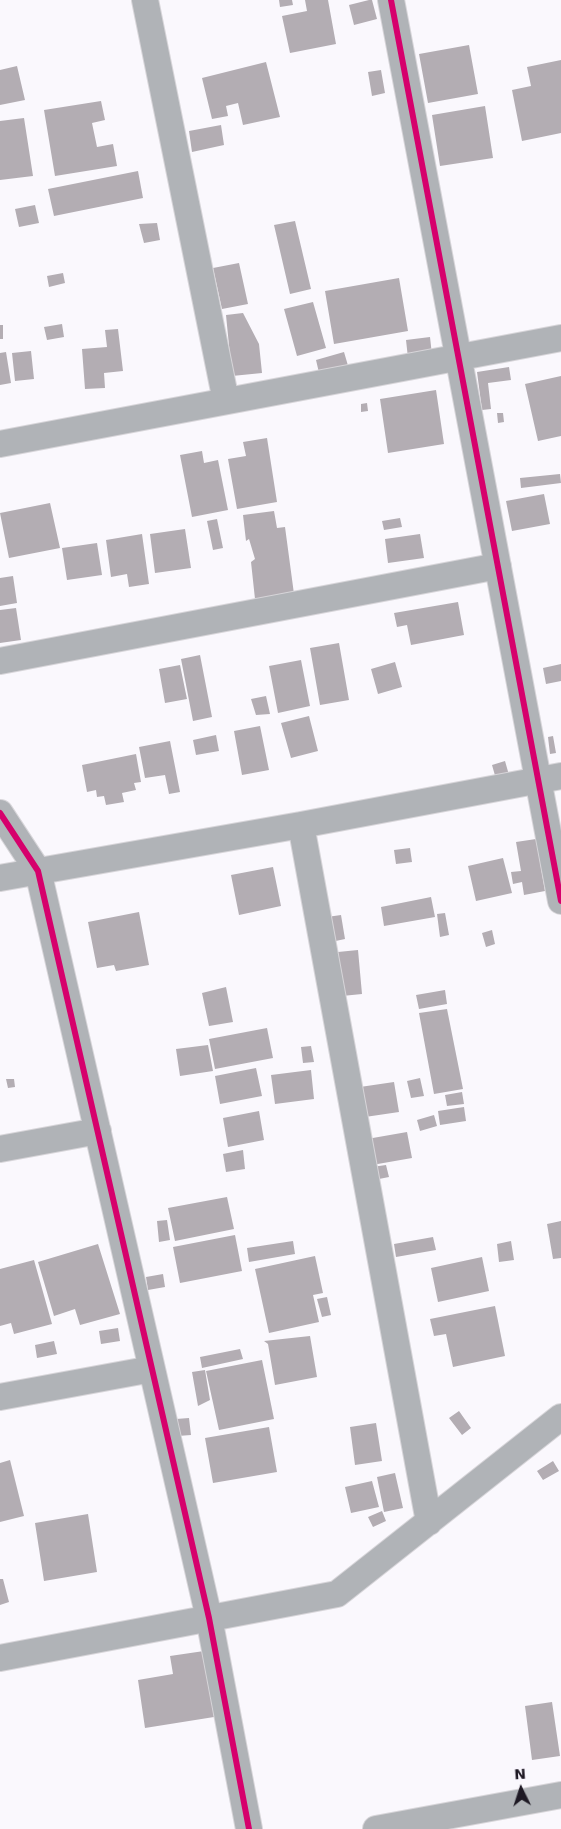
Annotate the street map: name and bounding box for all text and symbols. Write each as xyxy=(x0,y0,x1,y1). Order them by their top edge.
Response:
north arrow xyxy=(496,1764,546,1814)
text: N xyxy=(514,1766,526,1782)

